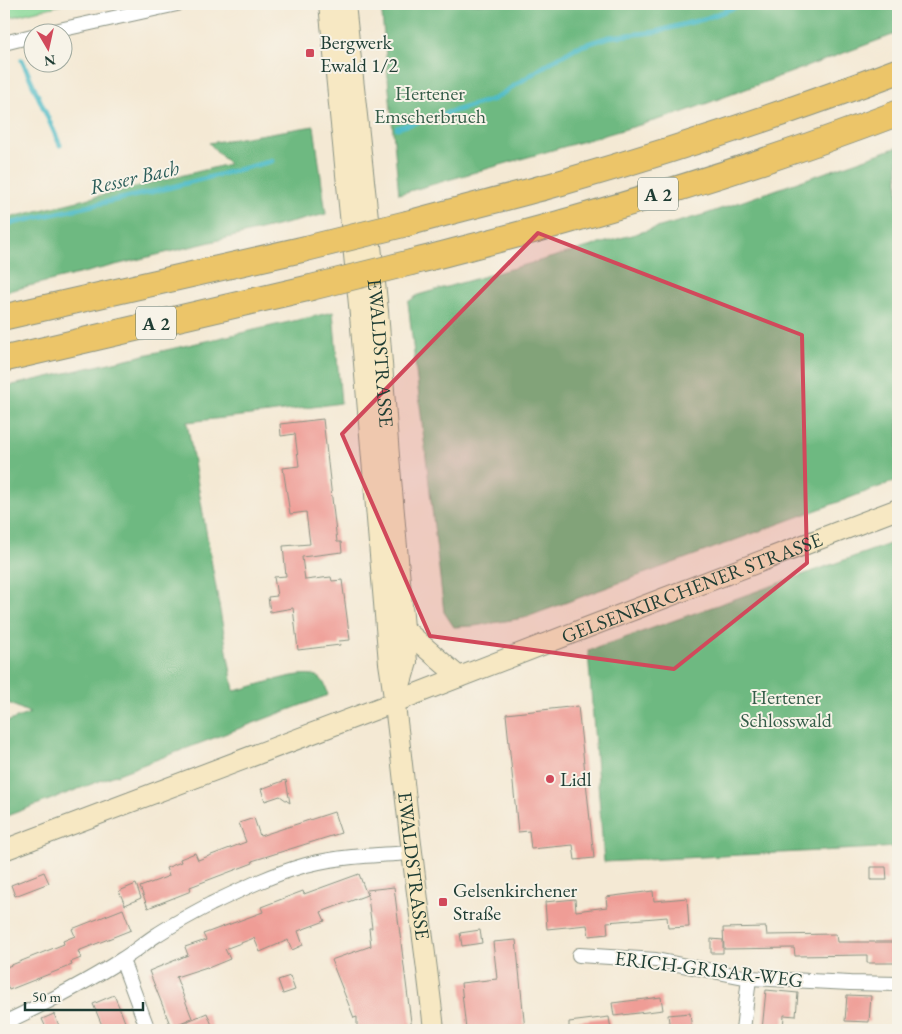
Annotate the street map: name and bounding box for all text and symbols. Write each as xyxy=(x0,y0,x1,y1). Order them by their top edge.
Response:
north arrow xyxy=(22,22,72,72)
place label: Bergwerk Ewald 1/2 xyxy=(320,29,399,78)
marker: Bergwerk Ewald 1/2 xyxy=(304,47,316,59)
text: N xyxy=(42,51,57,71)
park label: Hertener Emscherbruch xyxy=(374,80,486,129)
water label: Resser Bach xyxy=(87,154,181,200)
road number: A 2 xyxy=(638,178,678,210)
street label: EWALDSTRASSE xyxy=(362,277,400,428)
road number: A 2 xyxy=(136,306,176,339)
street label: GELSENKIRCHENER STRASSE xyxy=(557,526,826,649)
park label: Hertener Schlosswald xyxy=(740,684,833,733)
place label: Lidl xyxy=(560,766,592,792)
marker: Lidl xyxy=(544,773,556,785)
street label: EWALDSTRASSE xyxy=(392,790,436,941)
place label: Gelsenkirchener Straße xyxy=(453,877,578,926)
marker: Gelsenkirchener Straße xyxy=(437,896,449,908)
street label: ERICH-GRISAR-WEG xyxy=(613,945,805,993)
scale bar xyxy=(25,979,142,1011)
text: 50 m xyxy=(32,987,61,1006)

